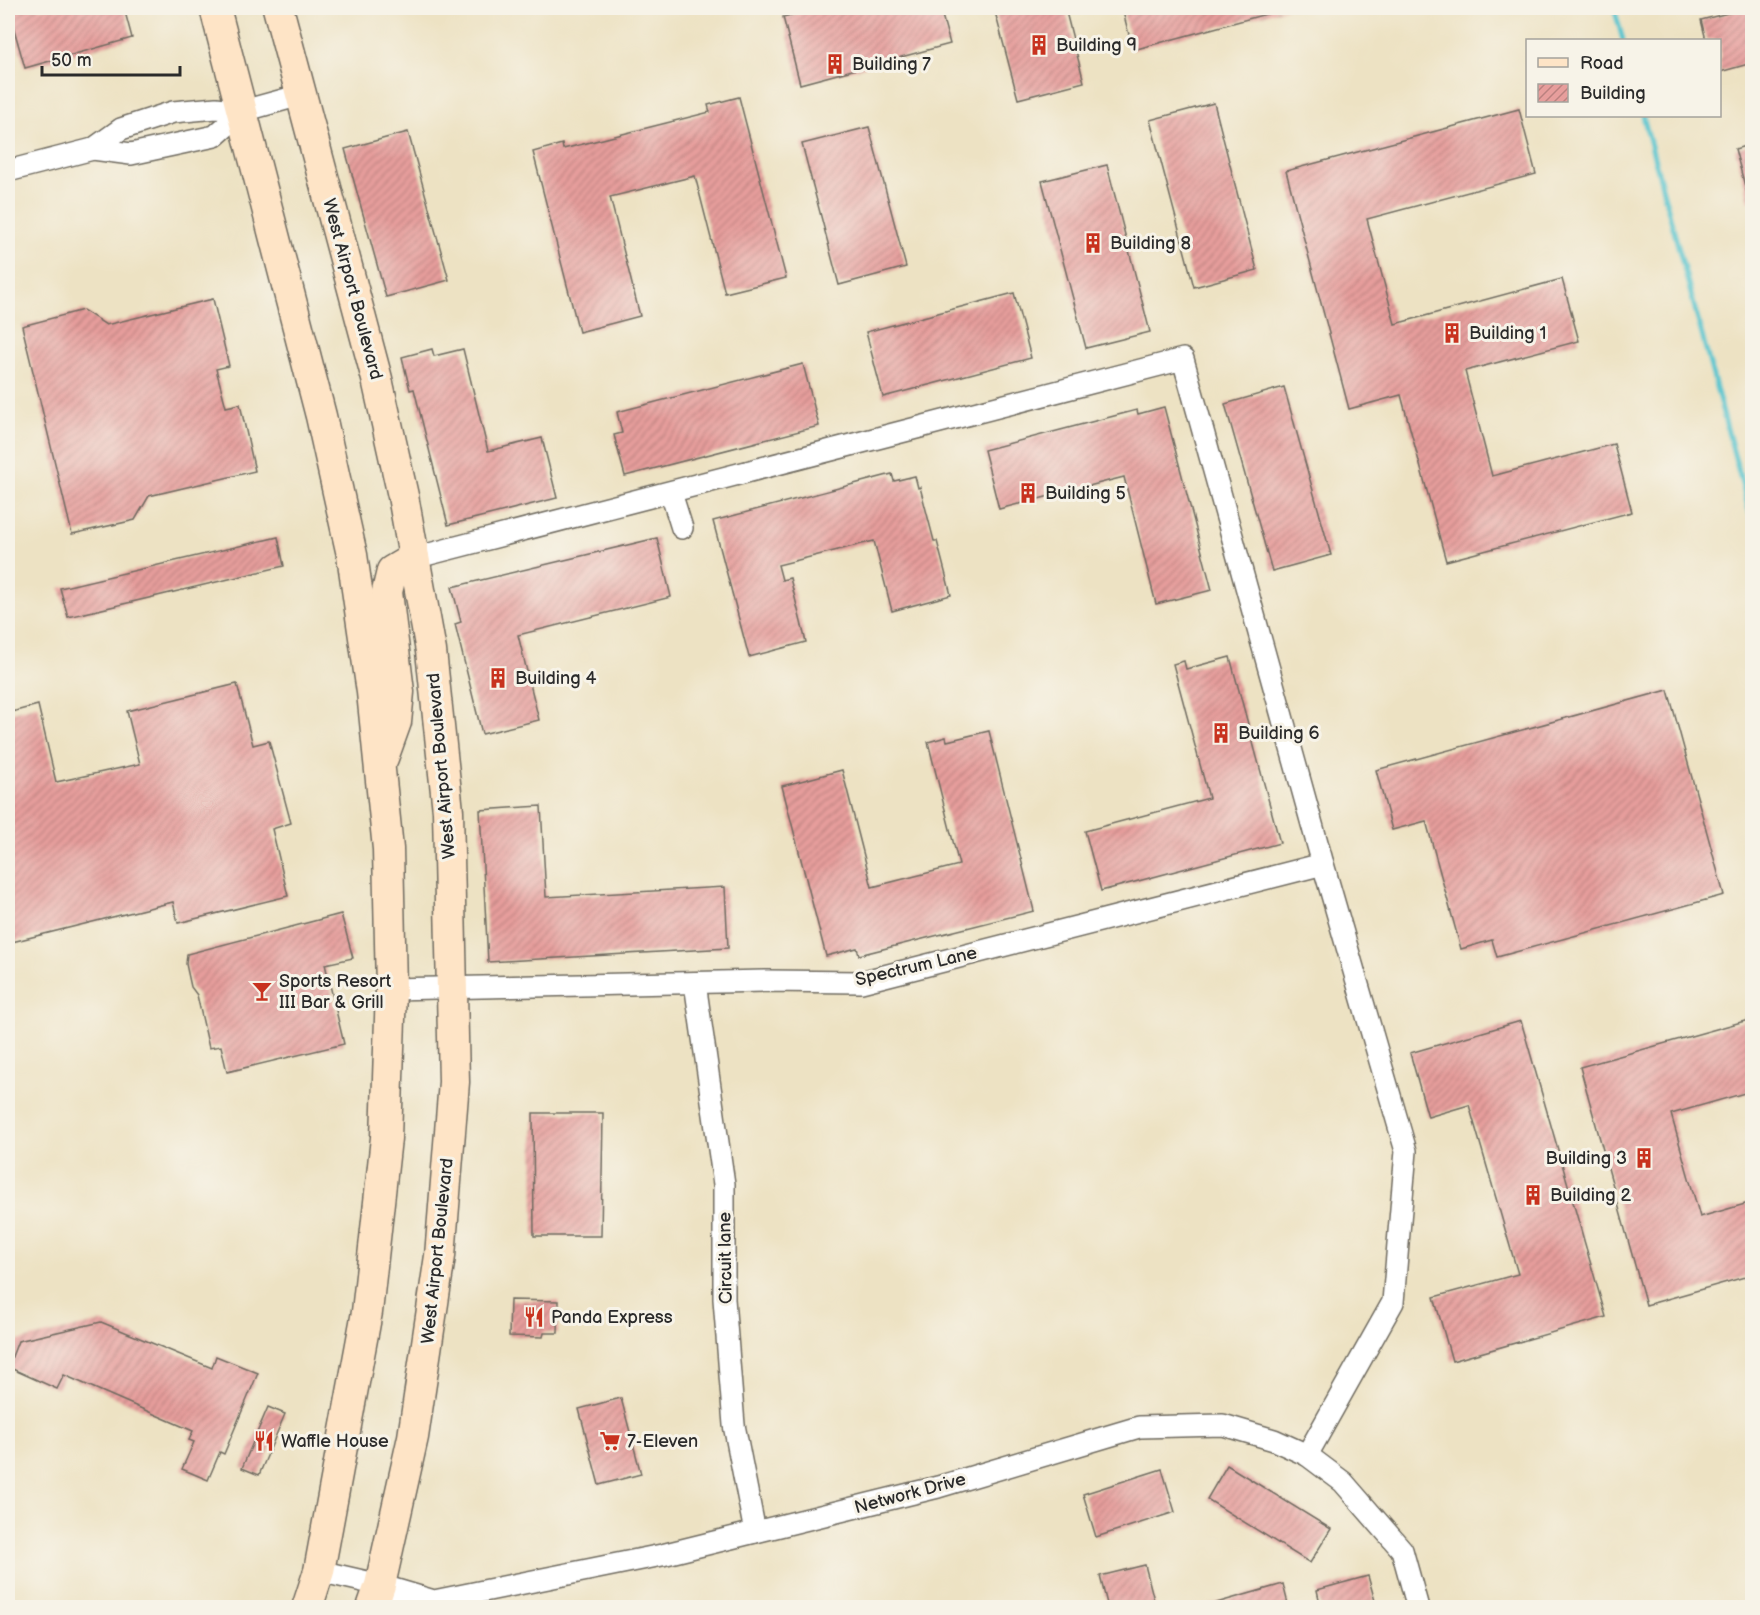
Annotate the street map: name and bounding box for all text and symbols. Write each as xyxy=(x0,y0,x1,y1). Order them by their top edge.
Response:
building icon: Building 9 xyxy=(1027,33,1051,57)
place label: Building 9 xyxy=(1056,35,1137,56)
scale bar xyxy=(42,39,180,77)
legend xyxy=(1526,39,1721,117)
text: 50 m xyxy=(51,50,92,71)
building icon: Building 7 xyxy=(823,52,847,76)
text: Road xyxy=(1580,53,1624,74)
place label: Building 7 xyxy=(852,54,931,75)
text: Building xyxy=(1580,83,1646,104)
street label: West Airport Boulevard xyxy=(318,196,387,382)
building icon: Building 8 xyxy=(1081,231,1105,255)
place label: Building 8 xyxy=(1110,233,1191,254)
building icon: Building 1 xyxy=(1440,321,1464,345)
place label: Building 1 xyxy=(1469,323,1546,344)
building icon: Building 5 xyxy=(1016,481,1040,505)
place label: Building 5 xyxy=(1045,483,1126,504)
building icon: Building 4 xyxy=(486,666,510,690)
place label: Building 4 xyxy=(515,668,596,689)
street label: West Airport Boulevard xyxy=(423,672,460,860)
building icon: Building 6 xyxy=(1209,721,1233,745)
place label: Building 6 xyxy=(1238,723,1319,744)
street label: Spectrum Lane xyxy=(853,942,979,991)
place label: Sports Resort III Bar & Grill xyxy=(279,971,392,1013)
bar icon: Sports Resort III Bar & Grill xyxy=(250,979,274,1003)
building icon: Building 3 xyxy=(1632,1146,1656,1170)
place label: Building 3 xyxy=(1546,1148,1627,1169)
street label: West Airport Boulevard xyxy=(417,1157,458,1345)
building icon: Building 2 xyxy=(1521,1183,1545,1207)
place label: Building 2 xyxy=(1550,1185,1631,1206)
street label: Circuit lane xyxy=(714,1211,737,1304)
restaurant icon: Panda Express xyxy=(522,1305,546,1329)
place label: Panda Express xyxy=(551,1307,673,1328)
restaurant icon: Waffle House xyxy=(252,1429,276,1453)
supermarket icon: 7-Eleven xyxy=(598,1429,622,1453)
place label: Waffle House xyxy=(281,1431,389,1452)
place label: 7-Eleven xyxy=(627,1431,698,1452)
street label: Network Drive xyxy=(852,1468,968,1518)

